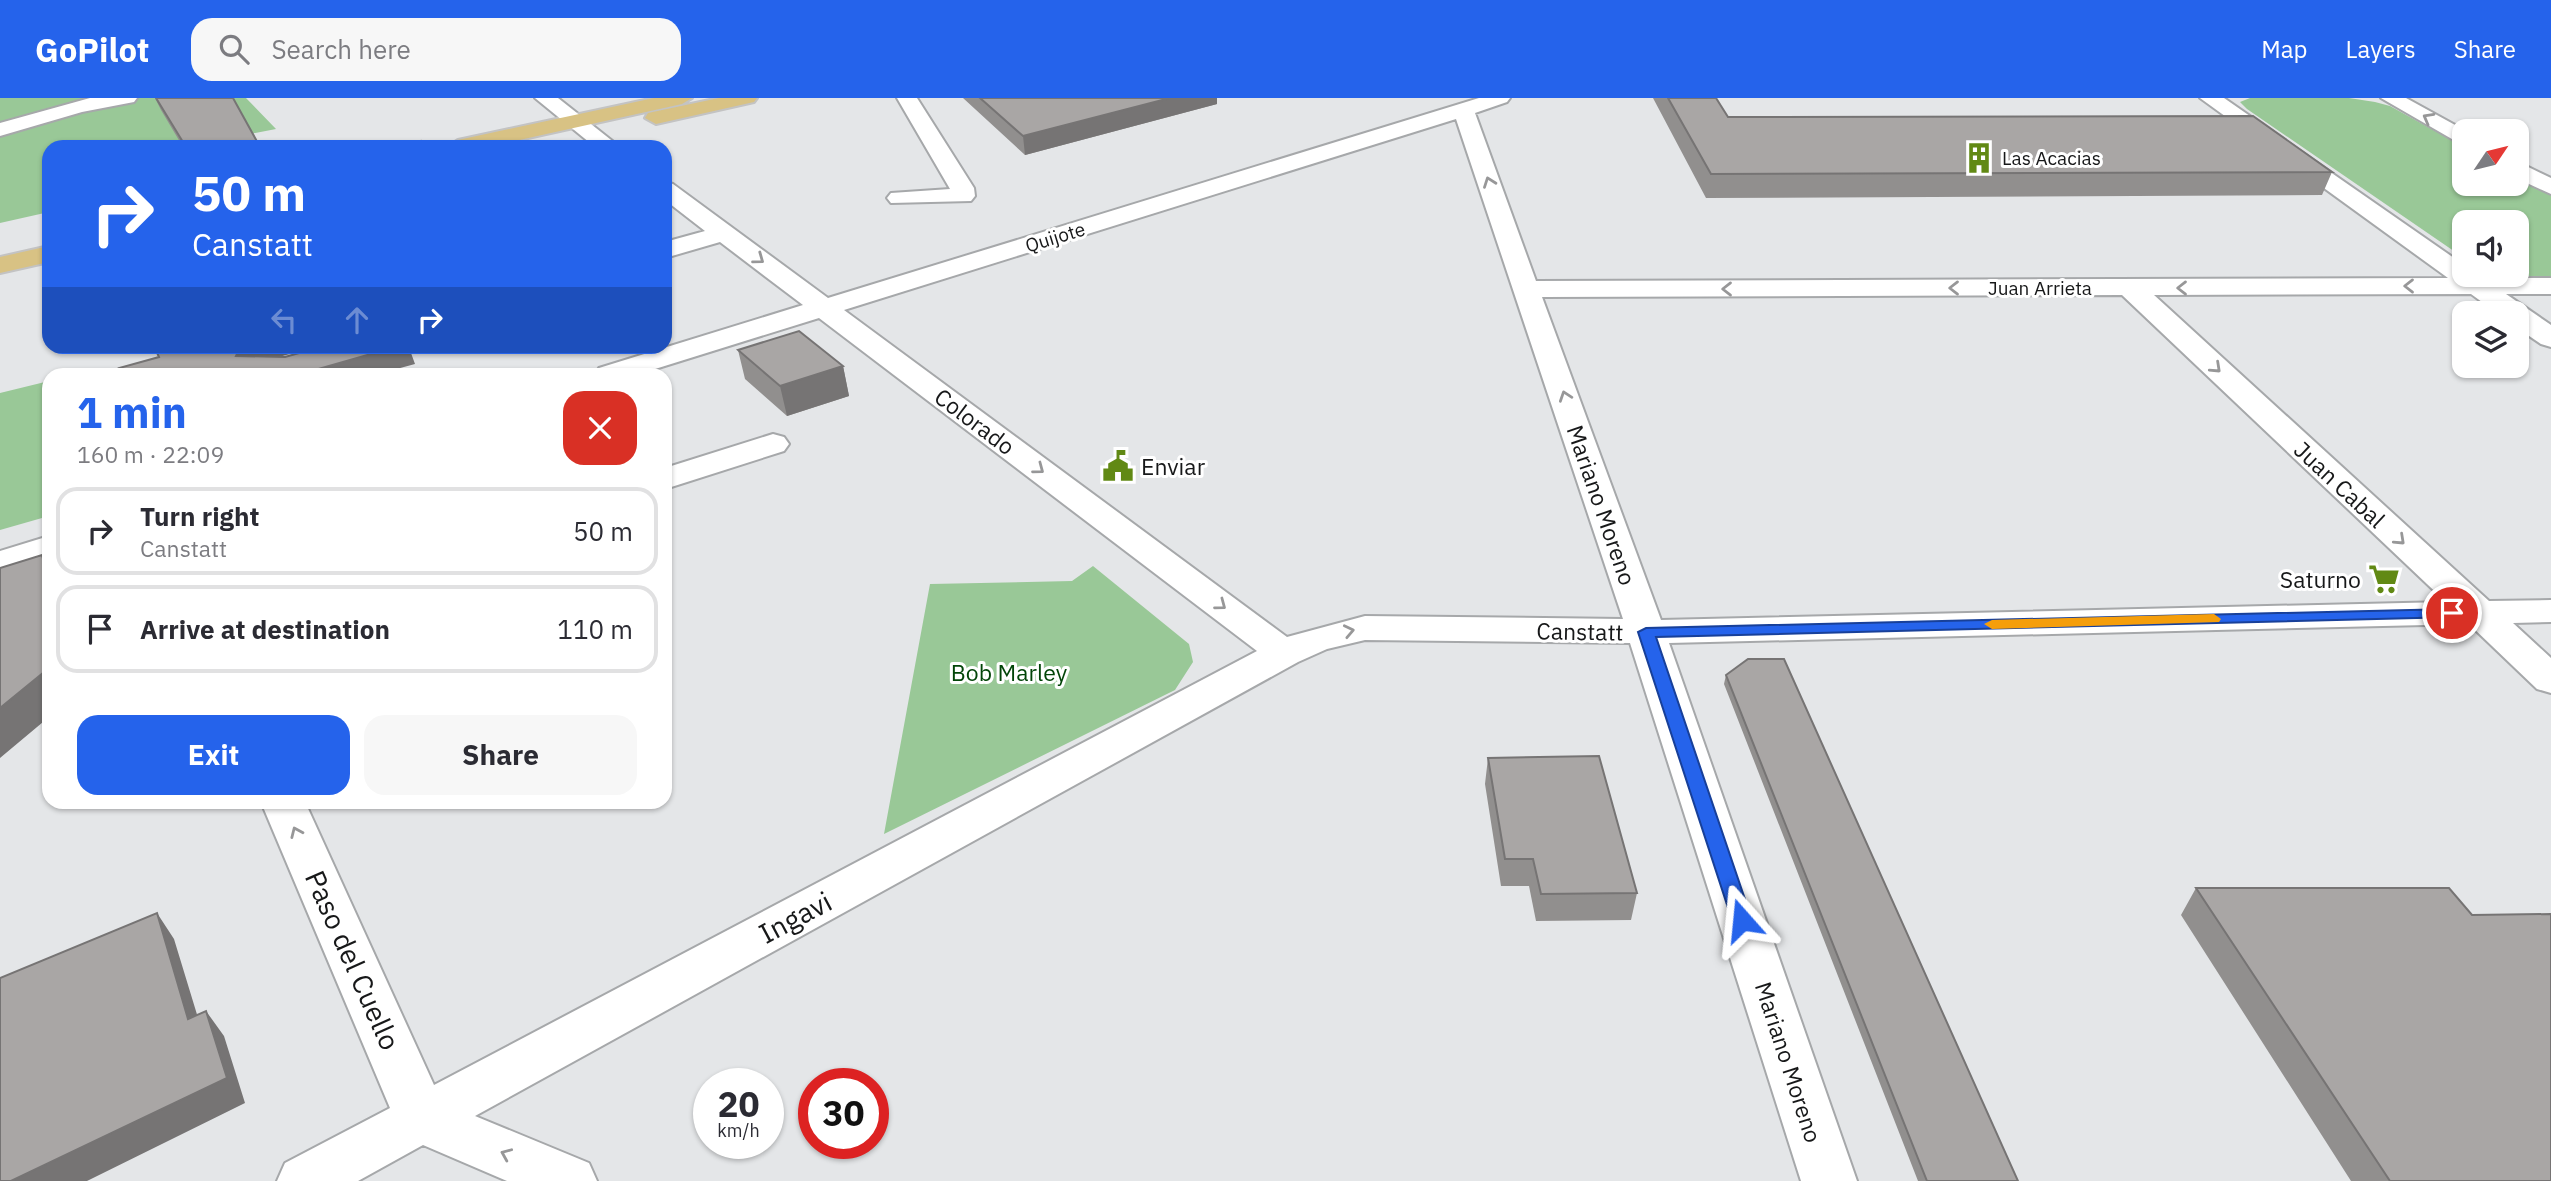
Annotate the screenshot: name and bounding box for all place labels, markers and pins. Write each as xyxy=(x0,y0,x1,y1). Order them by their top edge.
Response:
building icon: Las Acacias xyxy=(1962,141,1996,175)
place label: Las Acacias xyxy=(2002,146,2101,170)
public building icon: Enviar xyxy=(1101,449,1135,483)
place label: Enviar xyxy=(1141,451,1206,481)
supermarket icon: Saturno xyxy=(2367,562,2401,596)
place label: Saturno xyxy=(2280,564,2361,594)
pin xyxy=(2422,583,2482,643)

